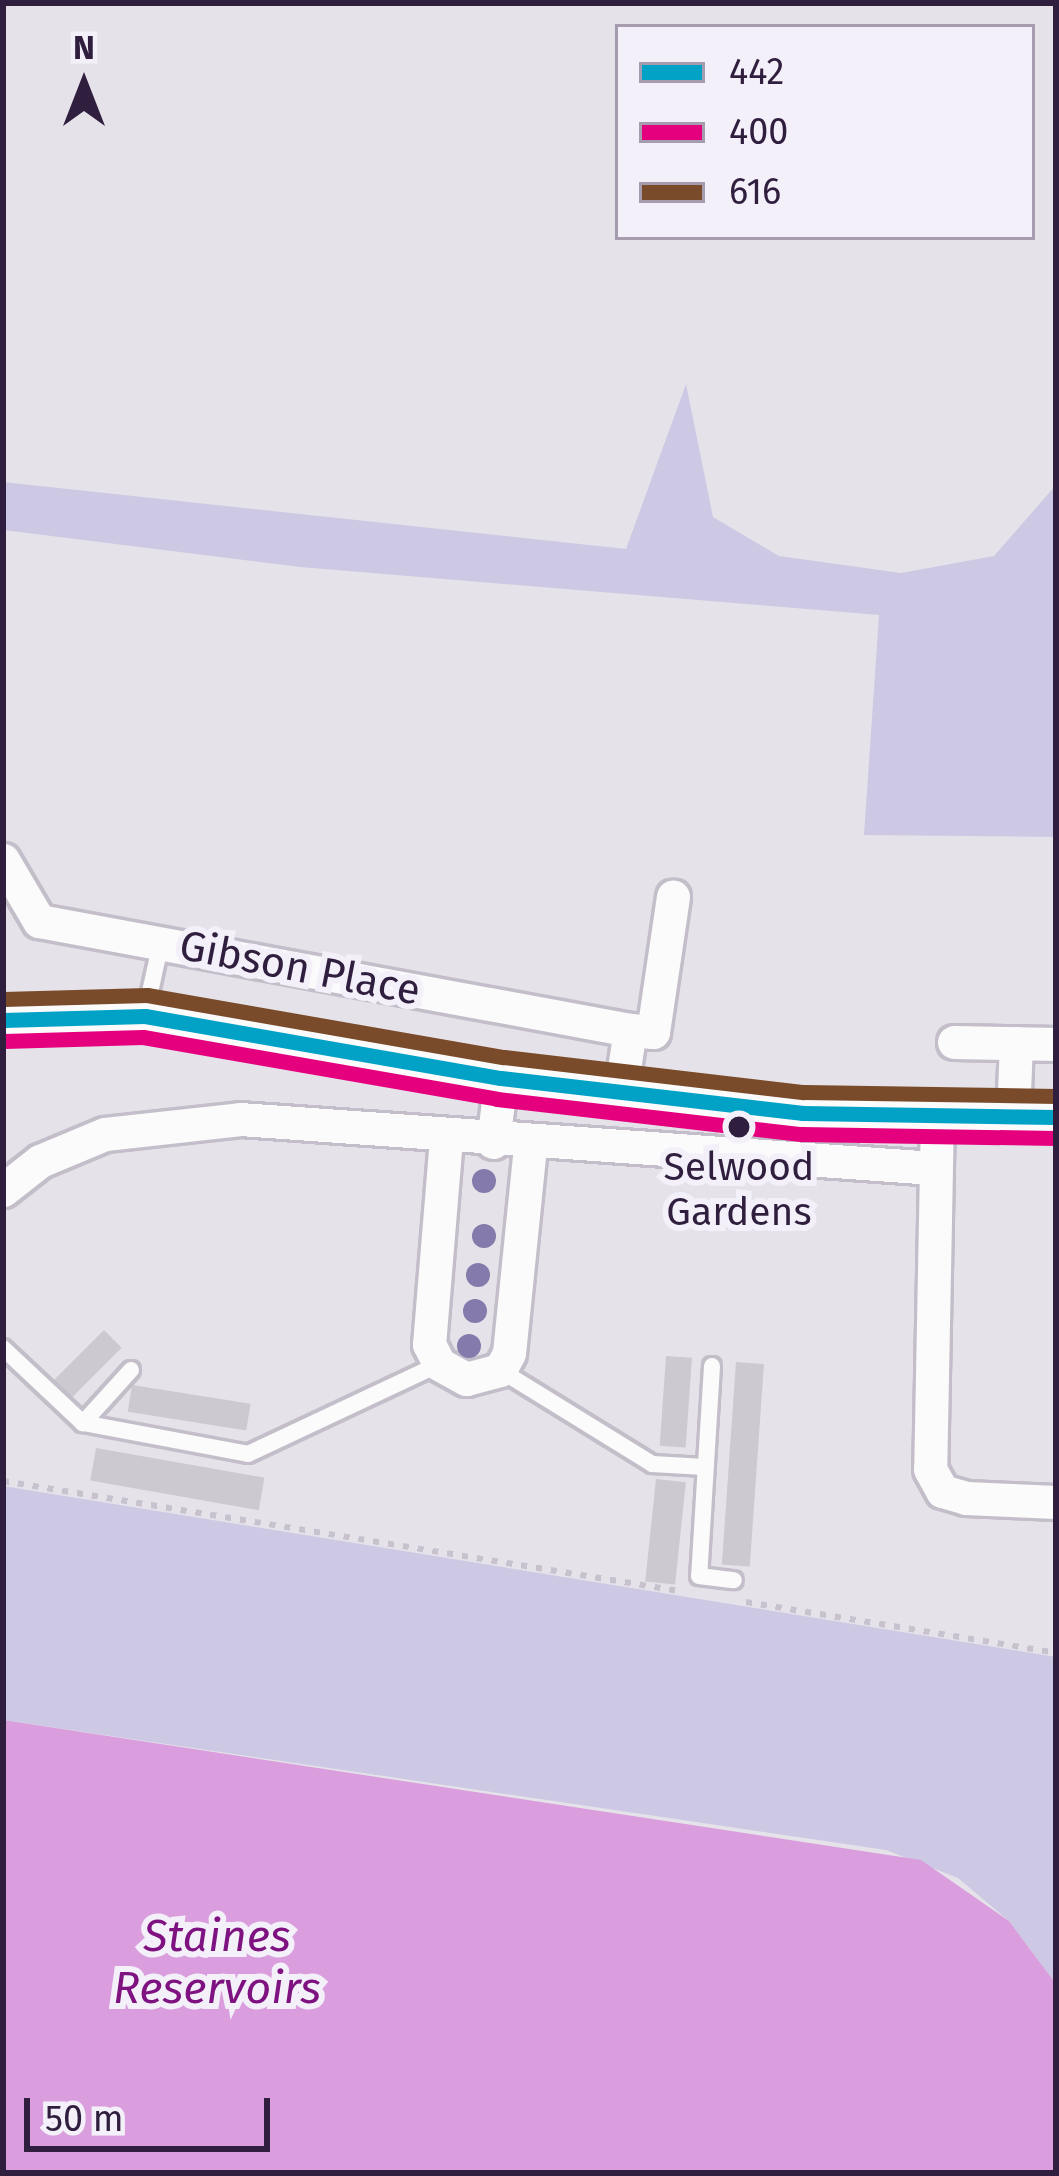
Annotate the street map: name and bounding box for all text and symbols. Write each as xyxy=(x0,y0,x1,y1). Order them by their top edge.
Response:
north arrow xyxy=(24,24,144,144)
legend xyxy=(615,24,1035,240)
text: N xyxy=(73,28,95,68)
text: 442 xyxy=(729,50,784,94)
text: 400 xyxy=(729,110,788,154)
text: 616 xyxy=(729,170,781,214)
street label: Gibson Place xyxy=(175,920,425,1016)
marker: Selwood Gardens xyxy=(728,1116,750,1138)
place label: Selwood Gardens xyxy=(664,1145,814,1236)
water label: Staines Reservoirs xyxy=(113,1910,321,2016)
scale bar xyxy=(30,2074,276,2148)
text: 50 m xyxy=(45,2097,124,2141)

